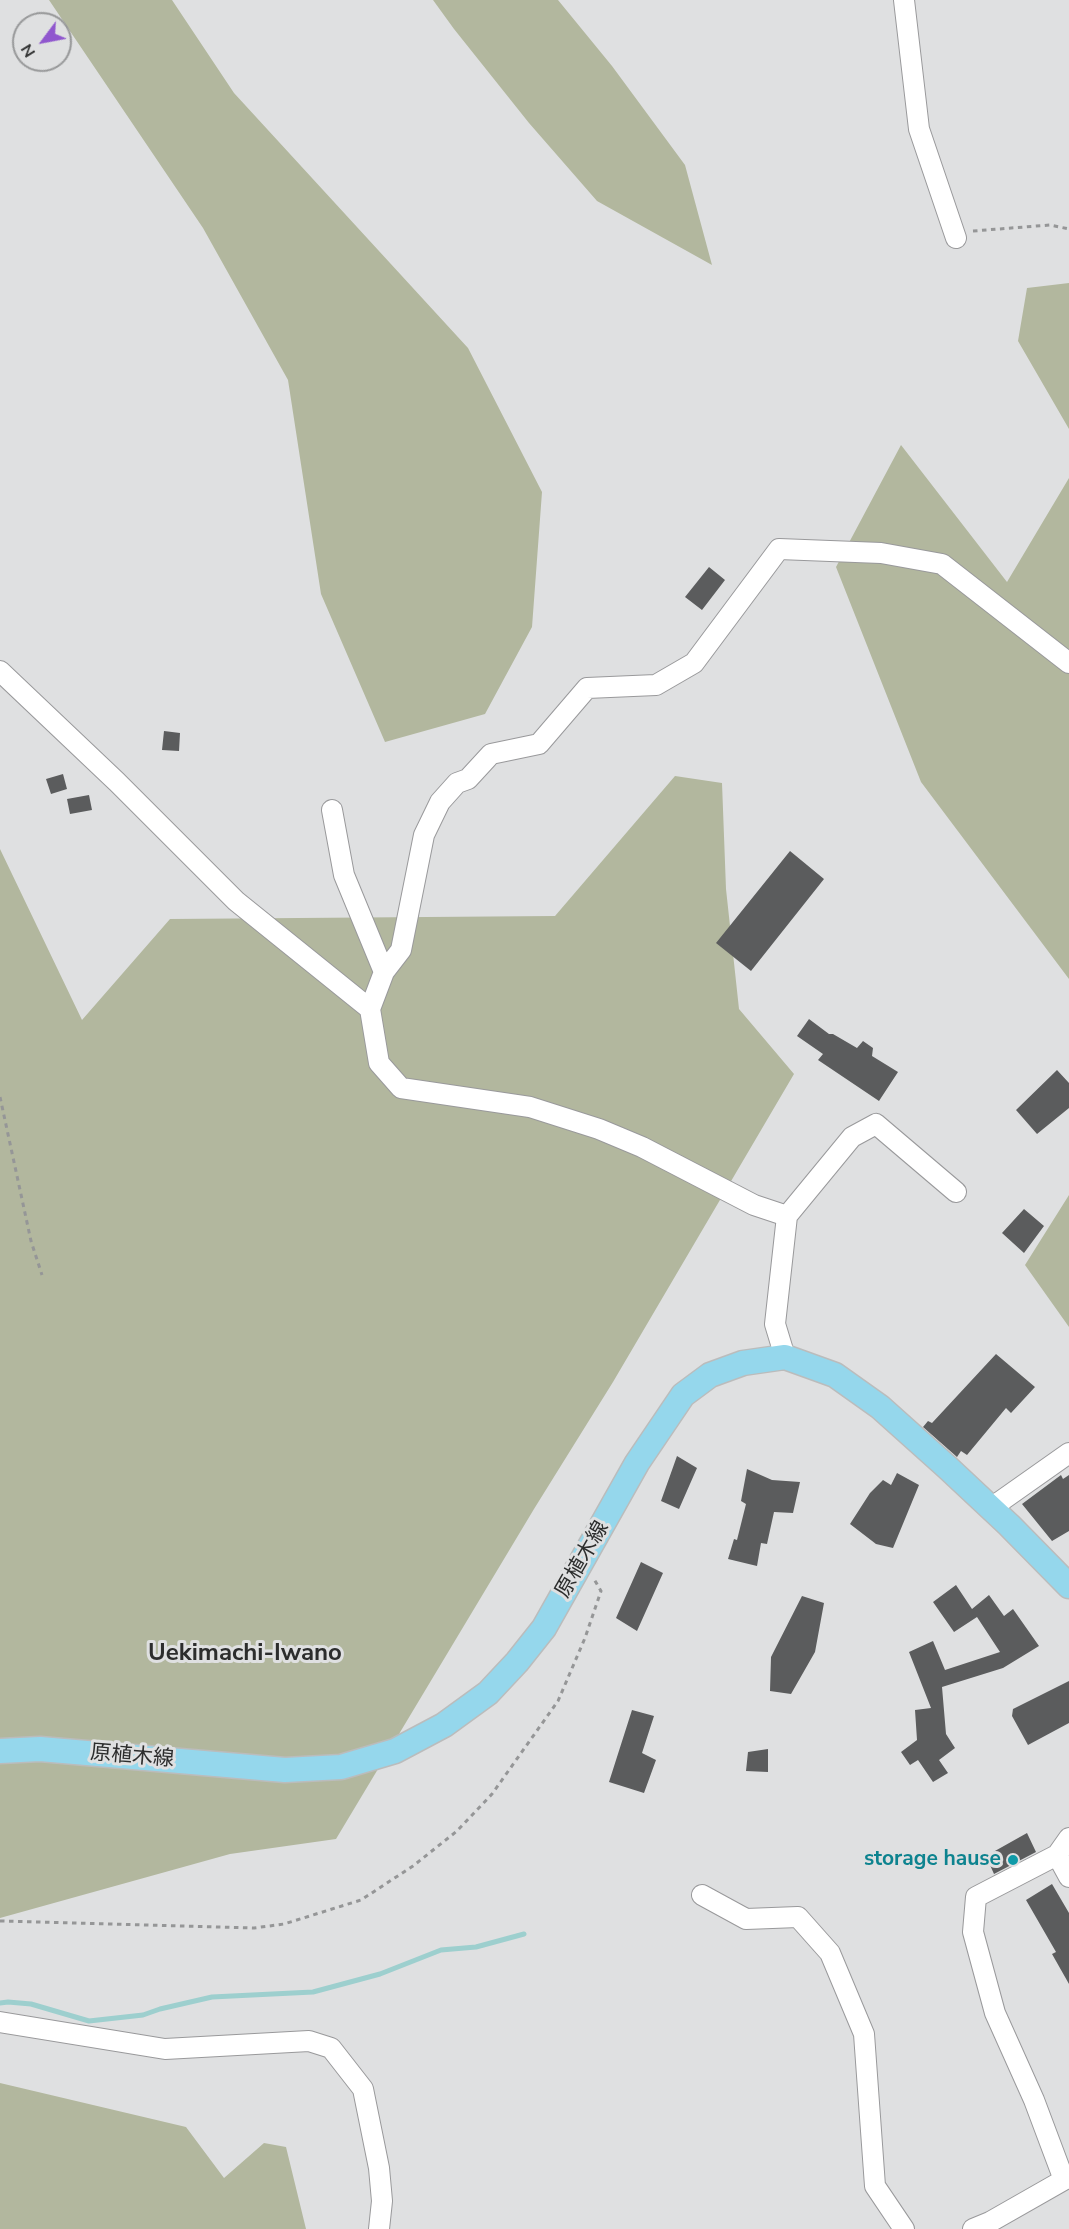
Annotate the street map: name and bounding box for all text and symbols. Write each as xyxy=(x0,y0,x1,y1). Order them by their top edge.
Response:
north arrow xyxy=(12,12,72,72)
text: N xyxy=(16,40,41,61)
street label: 原植木線 xyxy=(551,1517,615,1603)
district label: Uekimachi-Iwano xyxy=(148,1640,342,1668)
street label: 原植木線 xyxy=(89,1741,175,1773)
place label: storage hause xyxy=(864,1847,1001,1873)
marker: storage hause xyxy=(1006,1853,1020,1867)

